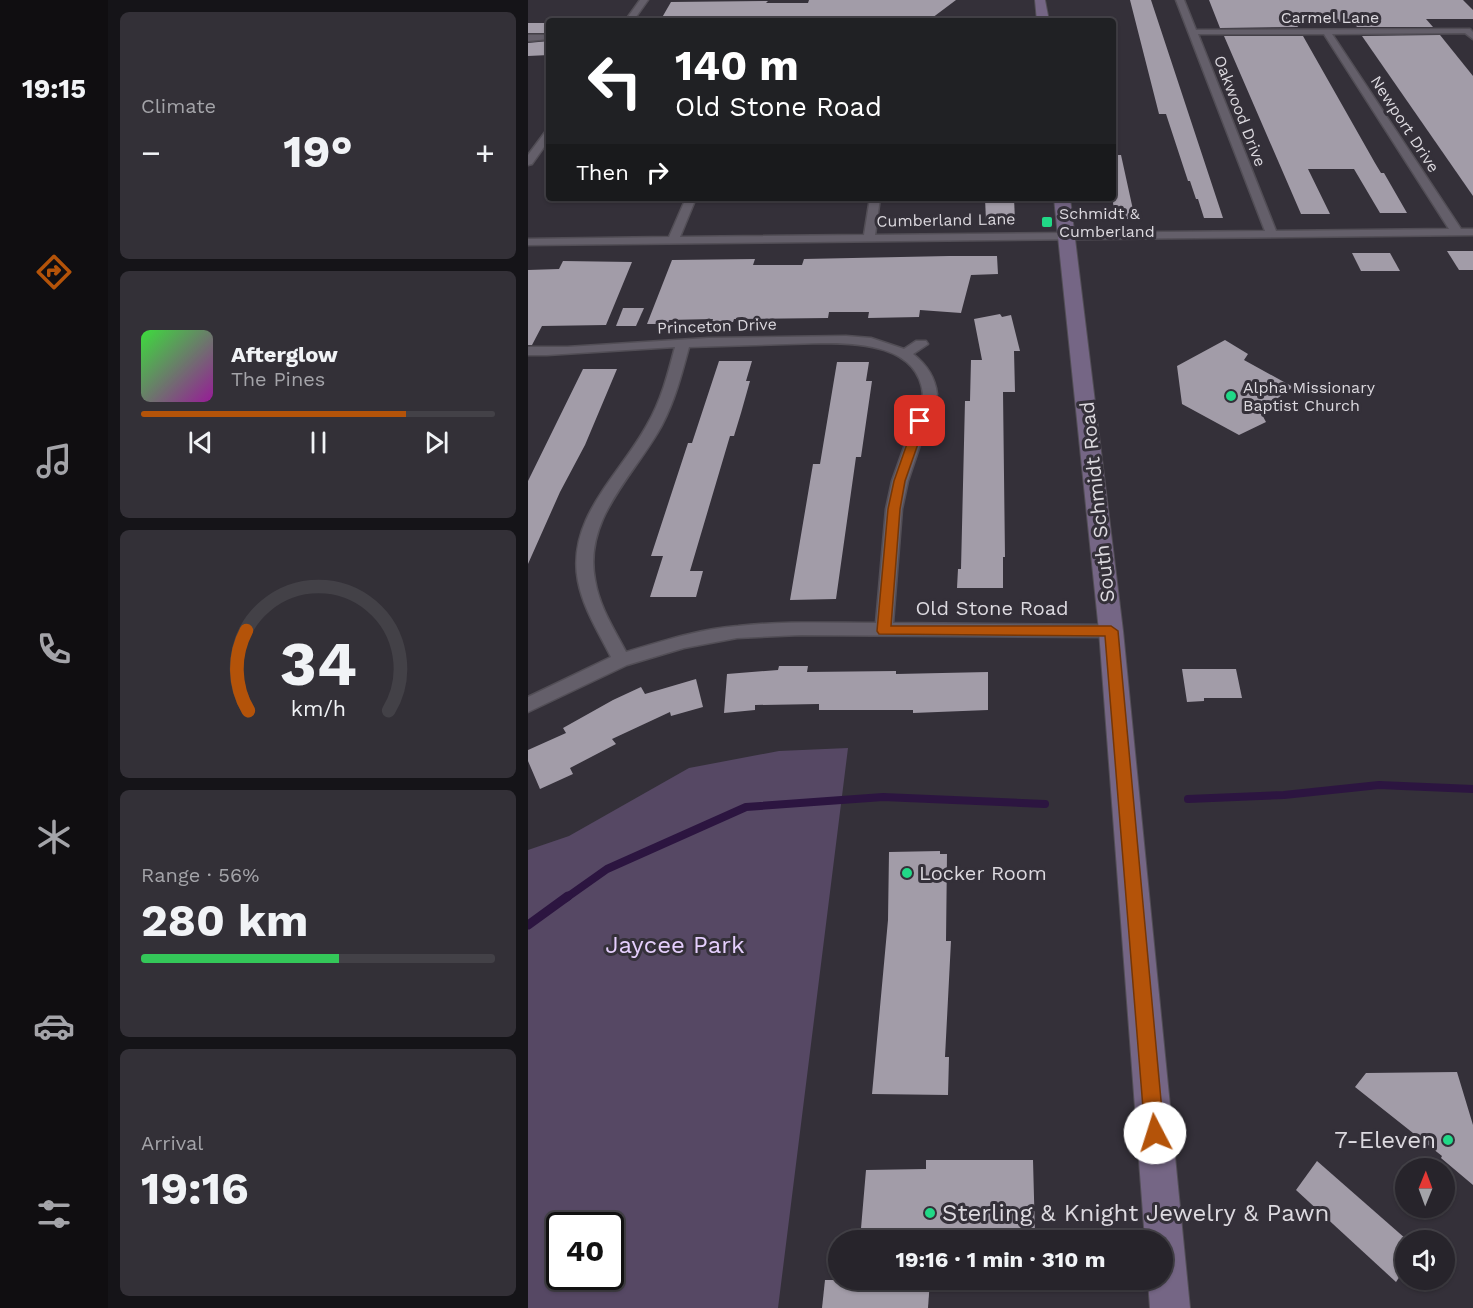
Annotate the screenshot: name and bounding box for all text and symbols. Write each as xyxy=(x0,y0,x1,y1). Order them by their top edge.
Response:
street label: Carmel Lane xyxy=(1281,8,1379,27)
text: 140 m xyxy=(675,41,799,90)
icon: left xyxy=(576,42,654,120)
street label: Oakwood Drive xyxy=(1210,53,1270,169)
street label: Newport Drive xyxy=(1367,72,1443,176)
text: 19:15 xyxy=(22,73,86,105)
text: Old Stone Road xyxy=(675,91,882,123)
text: Climate xyxy=(141,94,216,118)
text: 19° xyxy=(283,125,353,178)
text: − xyxy=(141,133,161,172)
text: + xyxy=(475,133,495,172)
icon: right xyxy=(641,156,674,189)
text: Then xyxy=(576,160,629,185)
place label: Schmidt & Cumberland xyxy=(1059,204,1155,241)
street label: Cumberland Lane xyxy=(876,209,1016,231)
marker: Schmidt & Cumberland xyxy=(1040,215,1054,229)
icon: directions xyxy=(33,251,75,293)
street label: Princeton Drive xyxy=(657,314,777,338)
text: Afterglow xyxy=(231,342,338,367)
text: The Pines xyxy=(231,367,325,391)
place label: Alpha Missionary Baptist Church xyxy=(1243,378,1376,415)
marker: Alpha Missionary Baptist Church xyxy=(1224,389,1238,403)
pin xyxy=(894,395,945,446)
street label: South Schmidt Road xyxy=(1075,400,1119,604)
icon: arrive xyxy=(903,404,936,437)
icon: previous xyxy=(184,426,217,459)
icon: pause xyxy=(302,426,335,459)
icon: next xyxy=(420,426,453,459)
icon: music xyxy=(33,440,75,482)
street label: Old Stone Road xyxy=(915,596,1069,620)
text: 34 xyxy=(279,627,357,700)
icon: phone xyxy=(33,628,75,670)
text: km/h xyxy=(290,696,346,721)
icon: climate xyxy=(33,816,75,858)
place label: Locker Room xyxy=(919,861,1047,885)
text: Range · 56% xyxy=(141,863,259,887)
marker: Locker Room xyxy=(900,866,914,880)
text: 280 km xyxy=(141,894,308,947)
park label: Jaycee Park xyxy=(605,931,745,959)
icon: car xyxy=(33,1005,75,1047)
position arrow xyxy=(1123,1101,1187,1165)
place label: 7-Eleven xyxy=(1334,1126,1436,1154)
text: Arrival xyxy=(141,1131,203,1155)
marker: 7-Eleven xyxy=(1441,1133,1455,1147)
north arrow xyxy=(1395,1158,1455,1218)
map controls xyxy=(1395,1158,1455,1290)
text: 19:16 xyxy=(141,1162,249,1215)
icon: filters xyxy=(33,1193,75,1235)
place label: Sterling & Knight Jewelry & Pawn xyxy=(942,1199,1329,1227)
marker: Sterling & Knight Jewelry & Pawn xyxy=(923,1206,937,1220)
speed limit sign: 40 xyxy=(546,1212,624,1290)
button: sound xyxy=(1395,1230,1455,1290)
text: 19:16 · 1 min · 310 m xyxy=(896,1247,1105,1272)

